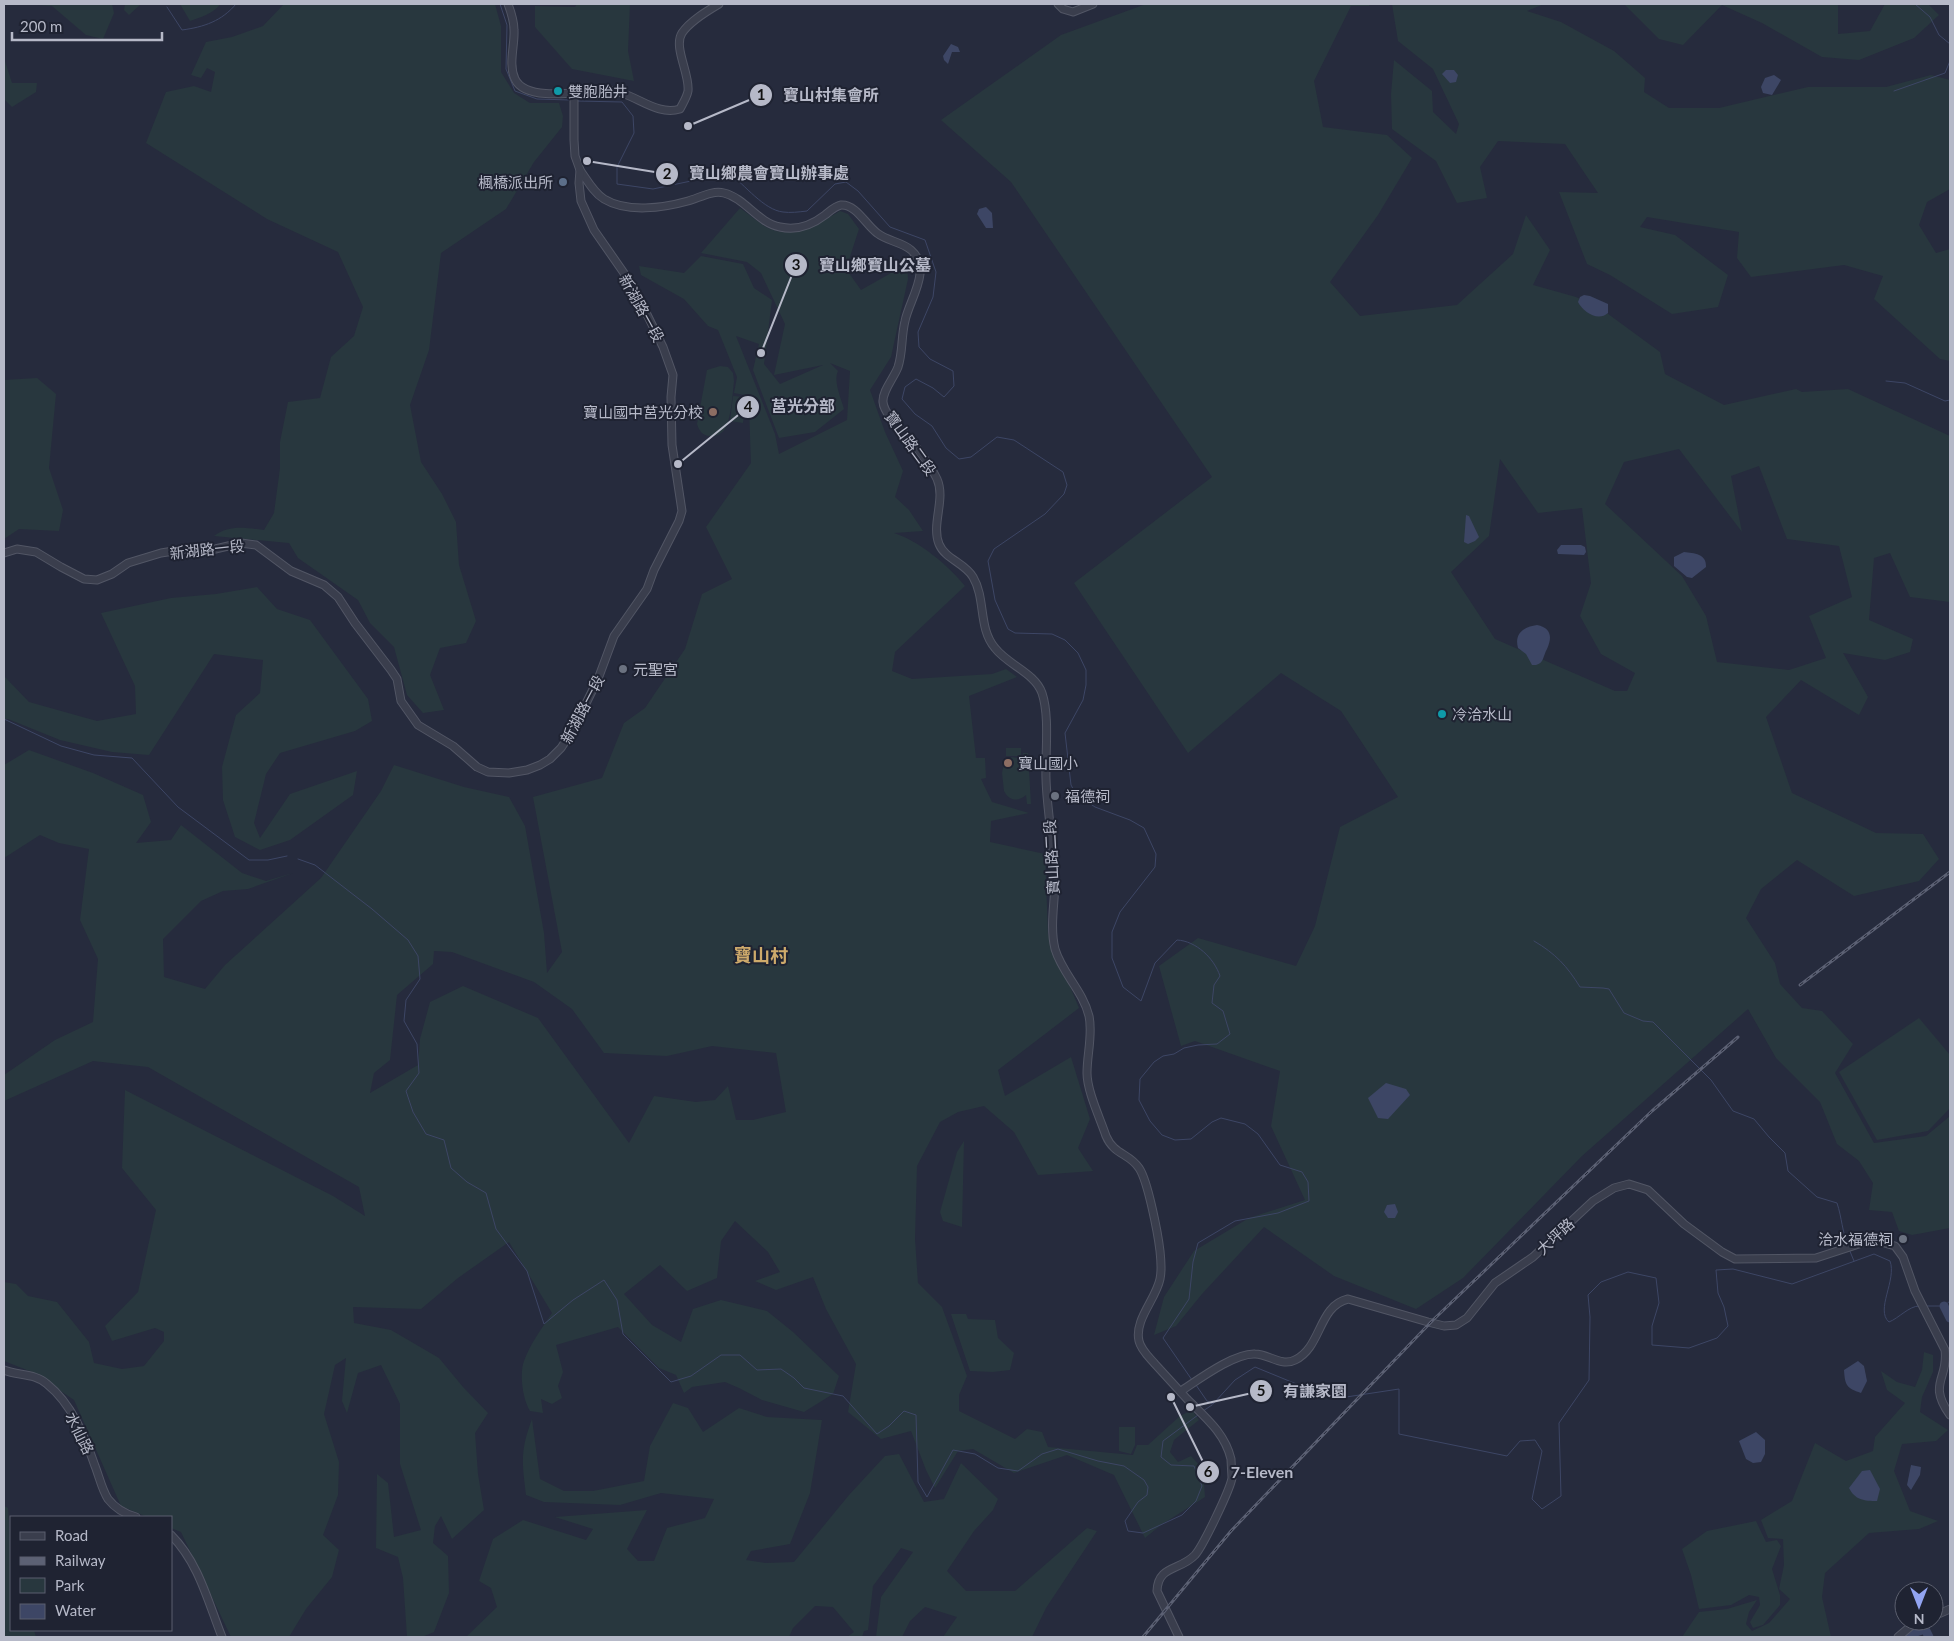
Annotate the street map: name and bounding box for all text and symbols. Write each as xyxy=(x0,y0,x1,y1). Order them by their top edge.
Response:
scale bar xyxy=(12,10,162,42)
text: 200 m xyxy=(20,17,62,35)
callout: 寶山村集會所 xyxy=(748,80,889,111)
place label: 雙胞胎井 xyxy=(568,82,628,100)
marker: 雙胞胎井 xyxy=(552,85,564,97)
text: 1 xyxy=(757,85,765,103)
text: 寶山村集會所 xyxy=(783,85,879,104)
callout: 寶山鄉農會寶山辦事處 xyxy=(654,158,859,189)
text: 寶山鄉農會寶山辦事處 xyxy=(689,163,849,182)
text: 2 xyxy=(663,164,672,182)
place label: 楓橋派出所 xyxy=(478,173,553,191)
marker: 楓橋派出所 xyxy=(557,176,569,188)
callout: 寶山鄉寶山公墓 xyxy=(784,250,941,281)
text: 3 xyxy=(792,255,800,273)
text: 寶山鄉寶山公墓 xyxy=(819,255,931,274)
street label: 新湖路一段 xyxy=(616,271,668,345)
callout: 莒光分部 xyxy=(736,391,845,422)
text: 莒光分部 xyxy=(771,396,835,415)
text: 4 xyxy=(744,397,753,415)
place label: 寶山國中莒光分校 xyxy=(583,403,703,421)
marker: 寶山國中莒光分校 xyxy=(707,406,719,418)
street label: 寶山路二段 xyxy=(882,407,940,479)
street label: 新湖路一段 xyxy=(169,536,245,562)
place label: 元聖宮 xyxy=(633,660,678,678)
marker: 元聖宮 xyxy=(617,663,629,675)
street label: 新湖路一段 xyxy=(556,672,608,746)
place label: 冷洽水山 xyxy=(1452,705,1512,723)
marker: 冷洽水山 xyxy=(1436,708,1448,720)
place label: 寶山國小 xyxy=(1018,754,1078,772)
marker: 寶山國小 xyxy=(1002,757,1014,769)
place label: 福德祠 xyxy=(1065,787,1110,805)
marker: 福德祠 xyxy=(1049,790,1061,802)
street label: 寶山路二段 xyxy=(1040,819,1062,895)
district label: 寶山村 xyxy=(734,944,788,966)
street label: 大坪路 xyxy=(1532,1214,1578,1258)
place label: 洽水福德祠 xyxy=(1818,1230,1893,1248)
marker: 洽水福德祠 xyxy=(1897,1233,1909,1245)
callout: 有謙家園 xyxy=(1248,1375,1357,1406)
text: 5 xyxy=(1257,1381,1265,1399)
text: 有謙家園 xyxy=(1283,1381,1347,1400)
street label: 水仙路 xyxy=(62,1409,98,1457)
callout: 7-Eleven xyxy=(1196,1457,1303,1488)
text: 6 xyxy=(1204,1462,1213,1480)
text: 7-Eleven xyxy=(1231,1462,1293,1481)
legend xyxy=(10,1516,172,1631)
text: Road xyxy=(55,1526,88,1544)
text: Railway xyxy=(55,1551,106,1569)
text: Park xyxy=(55,1576,85,1594)
north arrow xyxy=(1894,1581,1944,1631)
text: Water xyxy=(55,1601,96,1619)
text: N xyxy=(1914,1611,1924,1628)

